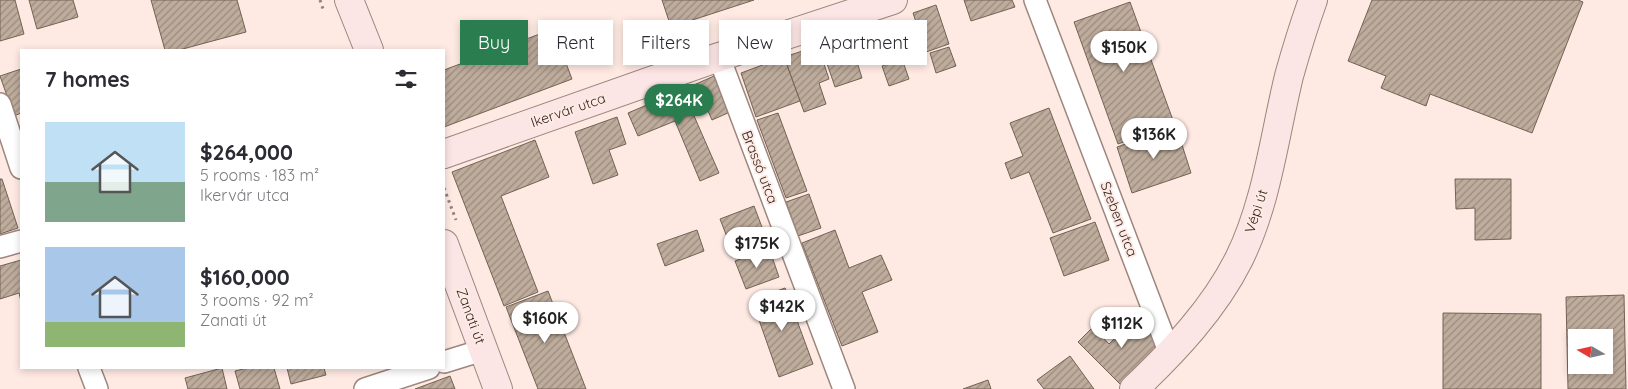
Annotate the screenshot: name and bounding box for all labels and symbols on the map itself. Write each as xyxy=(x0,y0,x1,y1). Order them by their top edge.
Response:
pin: $150K xyxy=(1089,30,1159,73)
pin: $264K xyxy=(644,84,714,126)
street label: Ikervár utca xyxy=(528,89,608,131)
pin: $136K xyxy=(1119,118,1189,160)
street label: Brassó utca xyxy=(738,128,782,206)
street label: Szeben utca xyxy=(1096,179,1142,259)
street label: Vépi út xyxy=(1240,187,1272,235)
pin: $175K xyxy=(722,226,792,269)
street label: Zanati út xyxy=(453,286,490,347)
pin: $142K xyxy=(747,290,817,332)
pin: $160K xyxy=(510,302,580,344)
pin: $112K xyxy=(1087,306,1157,349)
north arrow xyxy=(1568,329,1612,374)

